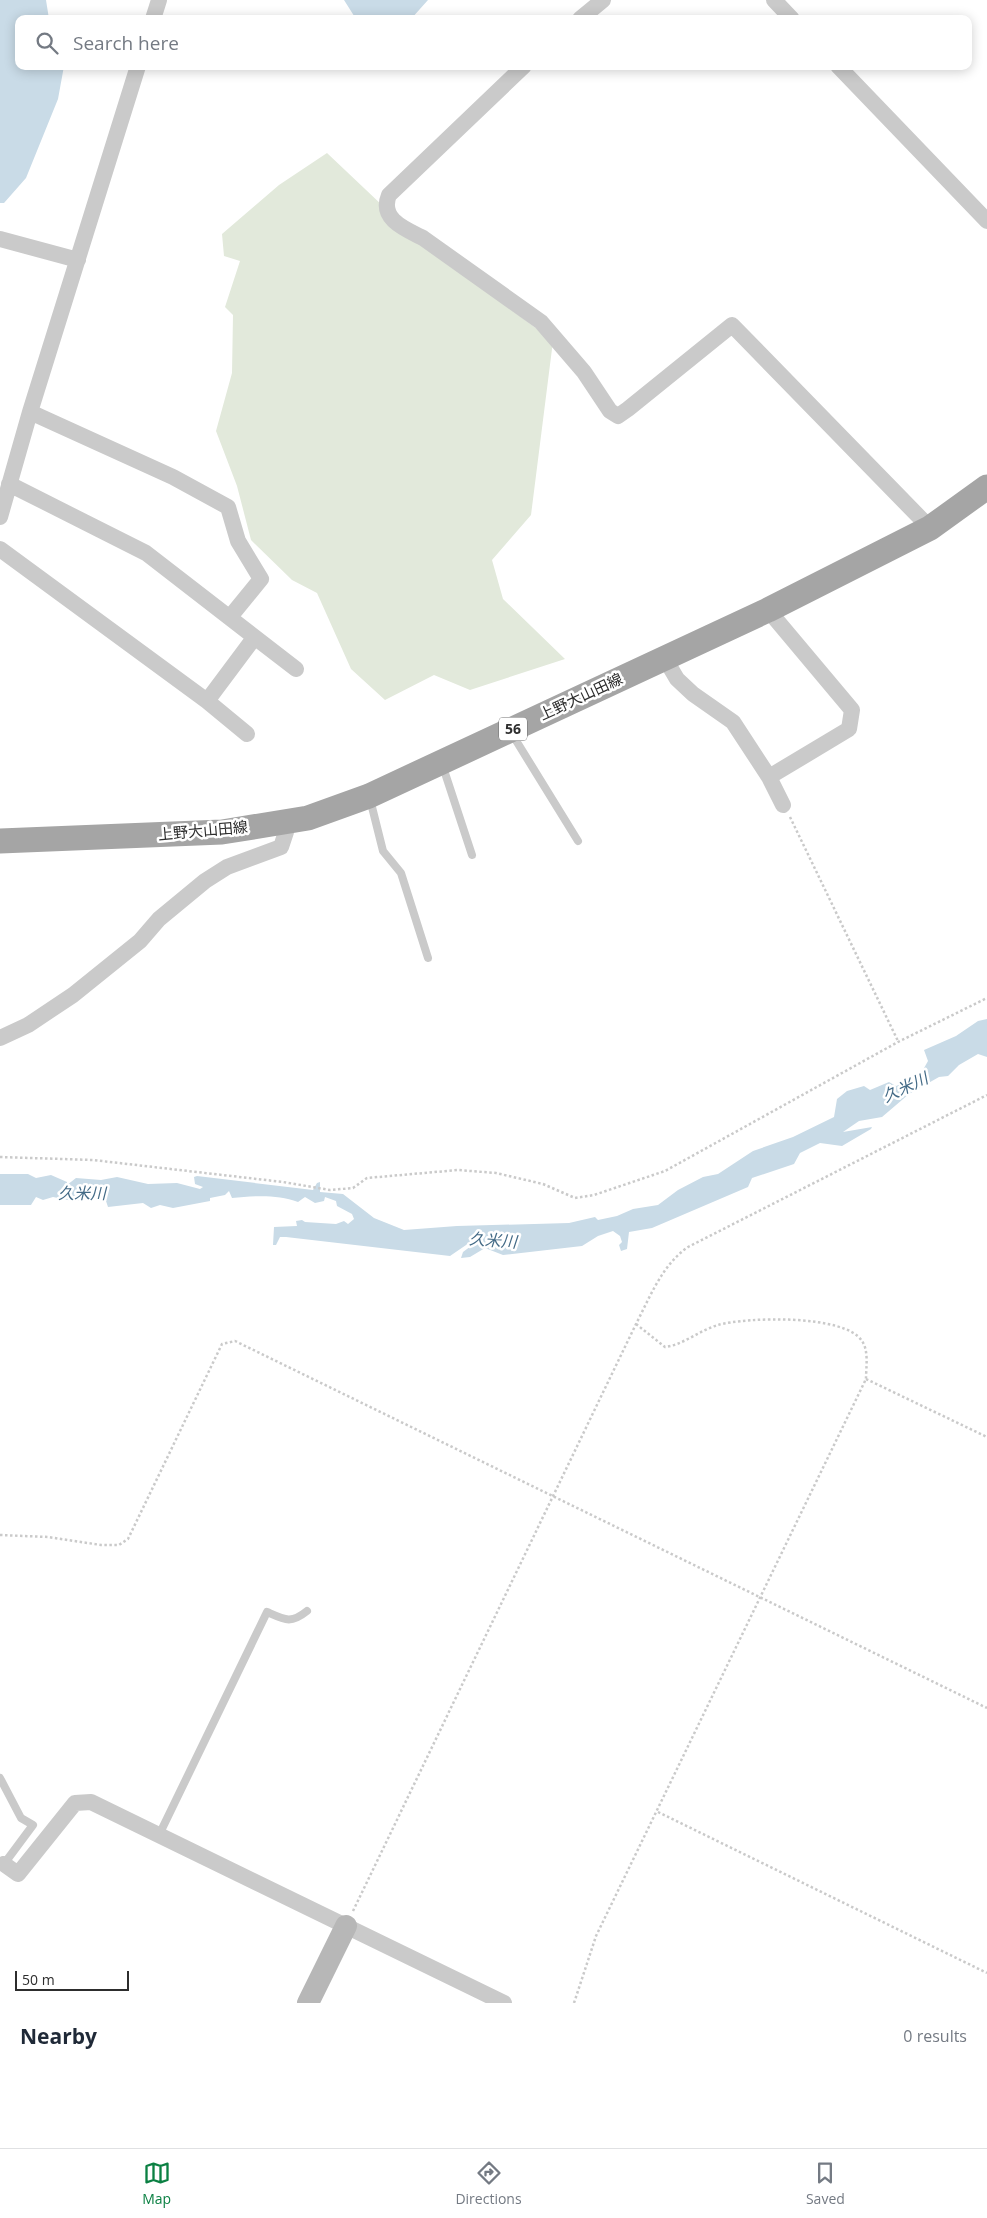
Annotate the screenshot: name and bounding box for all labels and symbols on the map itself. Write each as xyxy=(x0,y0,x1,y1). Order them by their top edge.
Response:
street label: 上野大山田線 xyxy=(536,668,626,724)
road number: 56 xyxy=(499,718,527,741)
street label: 上野大山田線 xyxy=(157,816,249,844)
water label: 久米川 xyxy=(879,1066,933,1107)
water label: 久米川 xyxy=(58,1182,108,1204)
water label: 久米川 xyxy=(468,1227,520,1253)
scale bar xyxy=(15,1968,129,1991)

